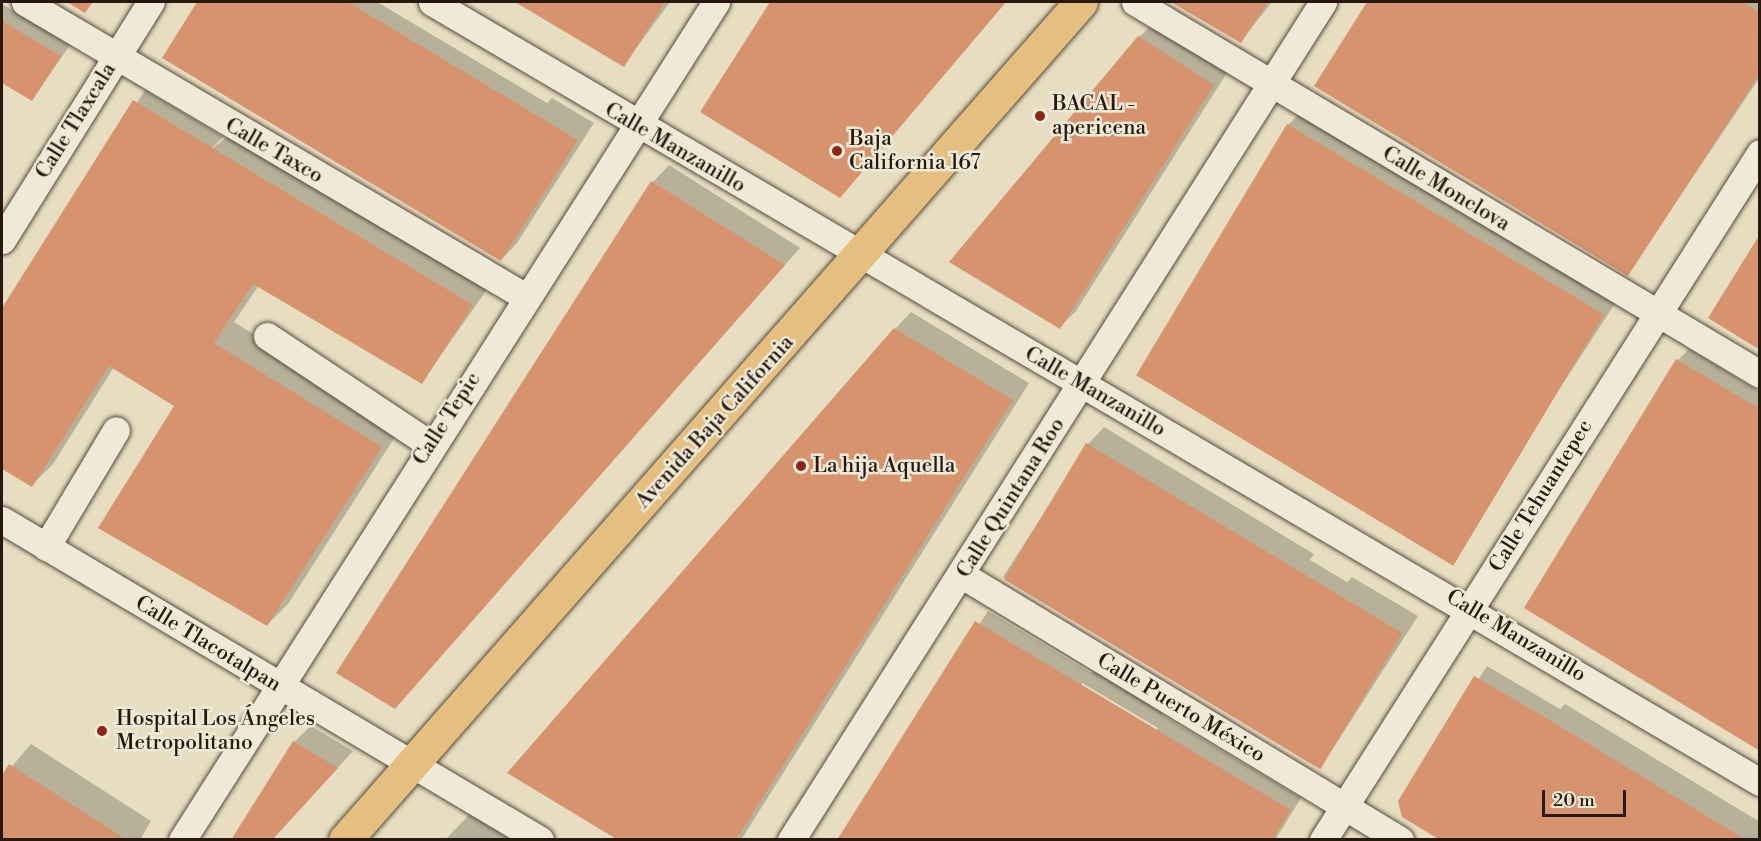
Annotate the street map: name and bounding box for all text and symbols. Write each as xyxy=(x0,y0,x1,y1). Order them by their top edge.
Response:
street label: Calle Tlaxcala xyxy=(30,58,122,184)
place label: BACAL - apericena xyxy=(1052,91,1146,141)
street label: Calle Manzanillo xyxy=(600,97,750,199)
marker: BACAL - apericena xyxy=(1033,109,1047,123)
street label: Calle Taxco xyxy=(220,113,328,189)
place label: Baja California 167 xyxy=(849,126,981,176)
street label: Calle Monclova xyxy=(1378,141,1514,237)
marker: Baja California 167 xyxy=(830,144,844,158)
street label: Avenida Baja California xyxy=(631,330,799,514)
street label: Calle Manzanillo xyxy=(1020,341,1170,443)
street label: Calle Tepic xyxy=(408,368,486,470)
street label: Calle Quintana Roo xyxy=(952,413,1070,583)
street label: Calle Tehuantepec xyxy=(1484,415,1598,577)
place label: La hija Aquella xyxy=(813,453,955,479)
marker: La hija Aquella xyxy=(794,459,808,473)
street label: Calle Manzanillo xyxy=(1442,584,1590,688)
street label: Calle Tlacotalpan xyxy=(130,591,286,697)
street label: Calle Puerto México xyxy=(1092,648,1270,768)
place label: Hospital Los Ángeles Metropolitano xyxy=(116,706,315,756)
marker: Hospital Los Ángeles Metropolitano xyxy=(93,722,111,740)
scale bar xyxy=(1545,778,1629,816)
text: 20 m xyxy=(1553,789,1595,812)

